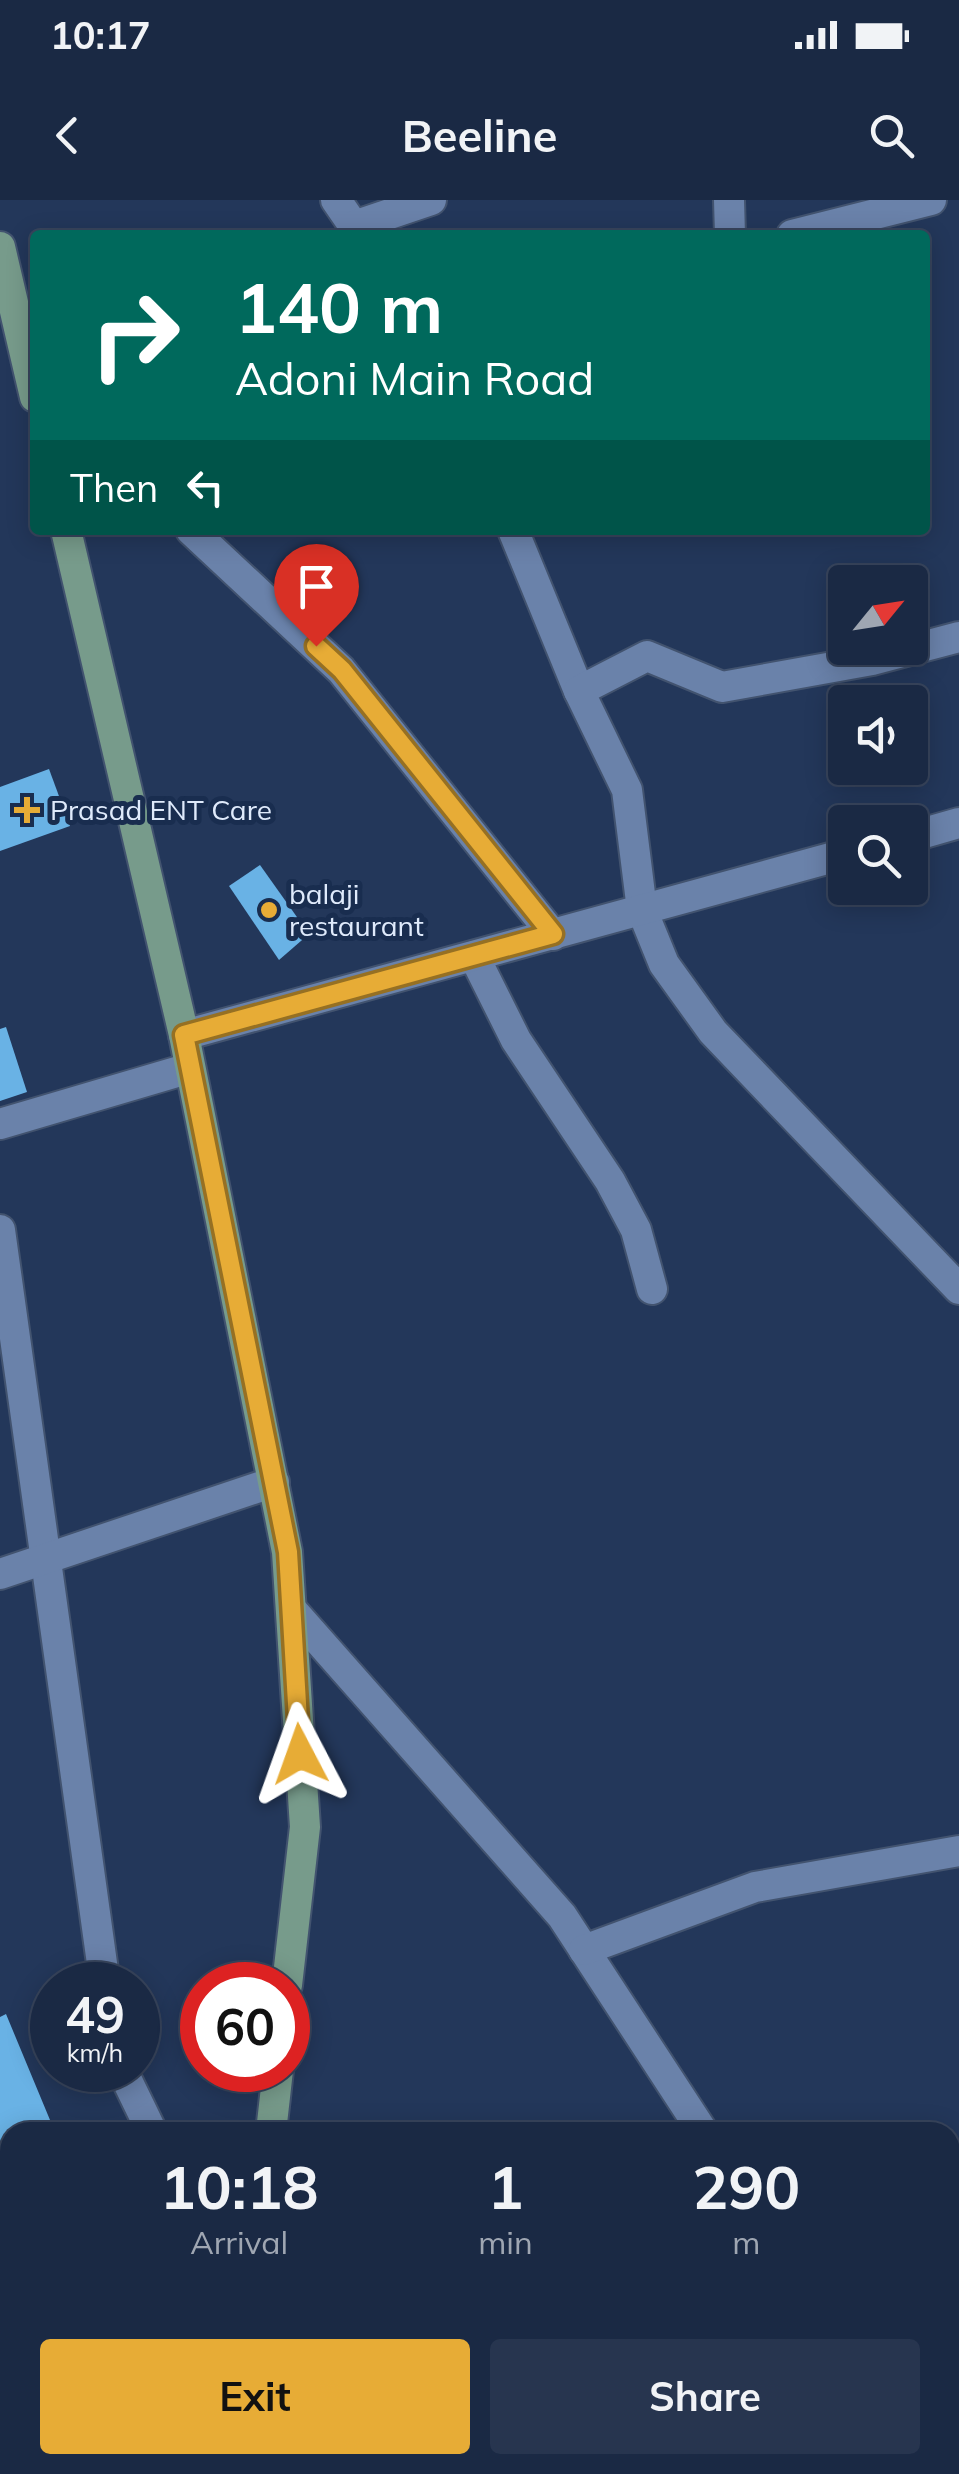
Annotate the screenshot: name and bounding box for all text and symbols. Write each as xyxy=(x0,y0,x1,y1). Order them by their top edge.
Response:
text: 10:17 xyxy=(50,11,151,59)
text: Beeline xyxy=(402,107,557,163)
icon: back xyxy=(40,108,95,163)
icon: search xyxy=(864,108,919,163)
text: 140 m xyxy=(235,263,443,351)
icon: right xyxy=(70,270,200,400)
text: Adoni Main Road xyxy=(235,350,594,406)
icon: left xyxy=(178,460,233,515)
text: Then xyxy=(70,464,158,512)
pin xyxy=(274,544,359,647)
icon: arrive xyxy=(289,559,344,614)
north arrow xyxy=(828,565,928,665)
map controls xyxy=(828,565,928,905)
button: sound xyxy=(828,685,928,785)
place label: Prasad ENT Care xyxy=(50,792,272,827)
marker: Prasad ENT Care xyxy=(14,797,40,823)
button: search xyxy=(828,805,928,905)
place label: balaji restaurant xyxy=(289,876,424,943)
marker: balaji restaurant xyxy=(258,899,280,921)
position arrow xyxy=(248,1702,352,1806)
speed limit sign: 60 xyxy=(180,1962,310,2092)
text: 49 xyxy=(65,1983,125,2046)
text: km/h xyxy=(67,2037,123,2068)
text: 10:18 xyxy=(160,2149,319,2224)
text: 1 xyxy=(487,2149,523,2224)
text: 290 xyxy=(692,2149,800,2224)
text: Arrival xyxy=(190,2222,288,2262)
text: min xyxy=(478,2222,533,2262)
text: m xyxy=(732,2222,760,2262)
button: Exit xyxy=(40,2339,470,2454)
button: Share xyxy=(490,2339,920,2454)

